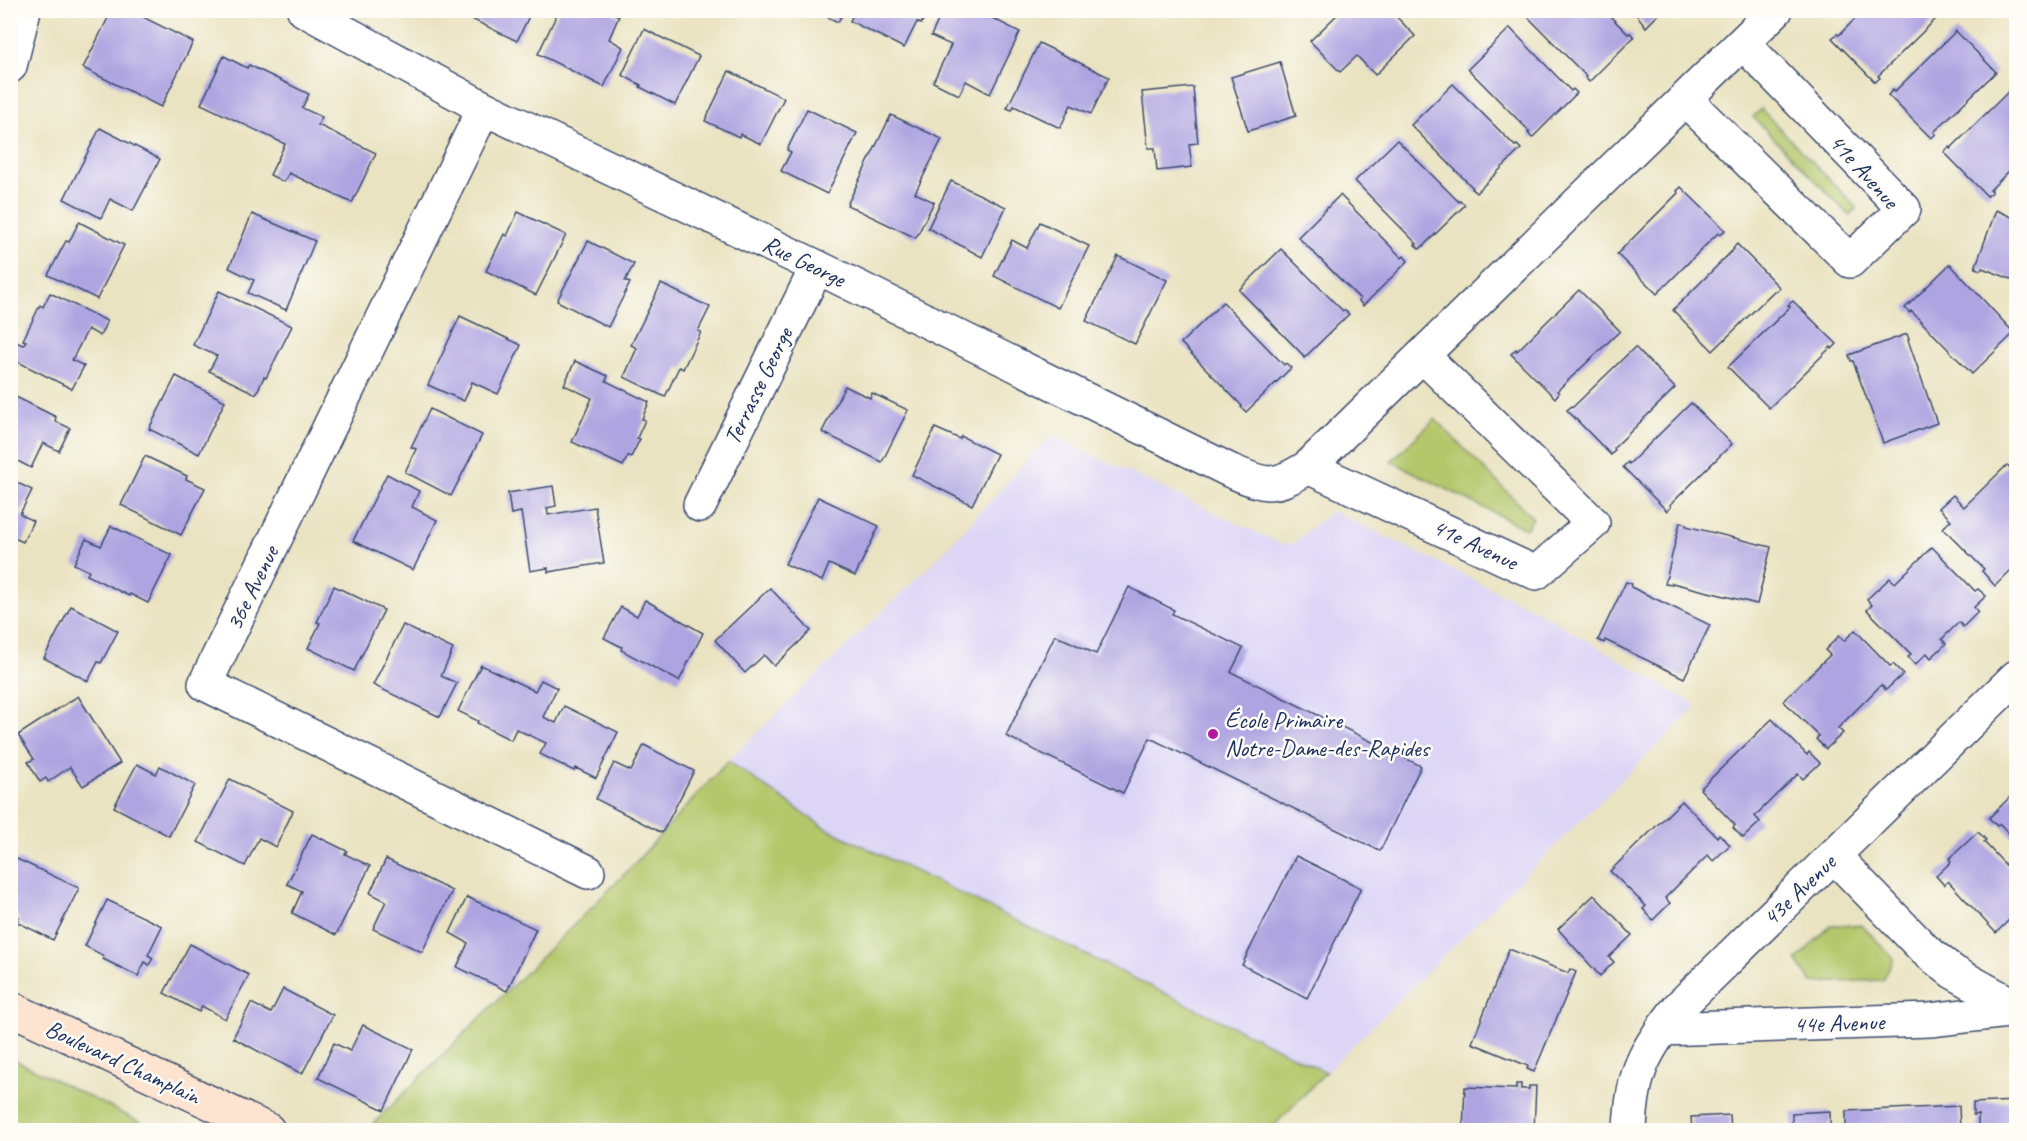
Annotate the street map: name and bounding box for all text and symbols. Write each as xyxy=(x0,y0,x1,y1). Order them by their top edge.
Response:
street label: 41e Avenue xyxy=(1823,127,1907,216)
street label: Rue George xyxy=(758,228,852,295)
street label: Terrasse George xyxy=(717,321,800,449)
street label: 41e Avenue xyxy=(1428,511,1524,578)
street label: 36e Avenue xyxy=(219,539,286,635)
place label: École Primaire Notre-Dame-des-Rapides xyxy=(1225,705,1431,763)
marker: École Primaire Notre-Dame-des-Rapides xyxy=(1206,727,1220,741)
street label: 43e Avenue xyxy=(1756,846,1843,932)
street label: 44e Avenue xyxy=(1793,1006,1887,1040)
street label: Boulevard Champlain xyxy=(41,1013,206,1112)

